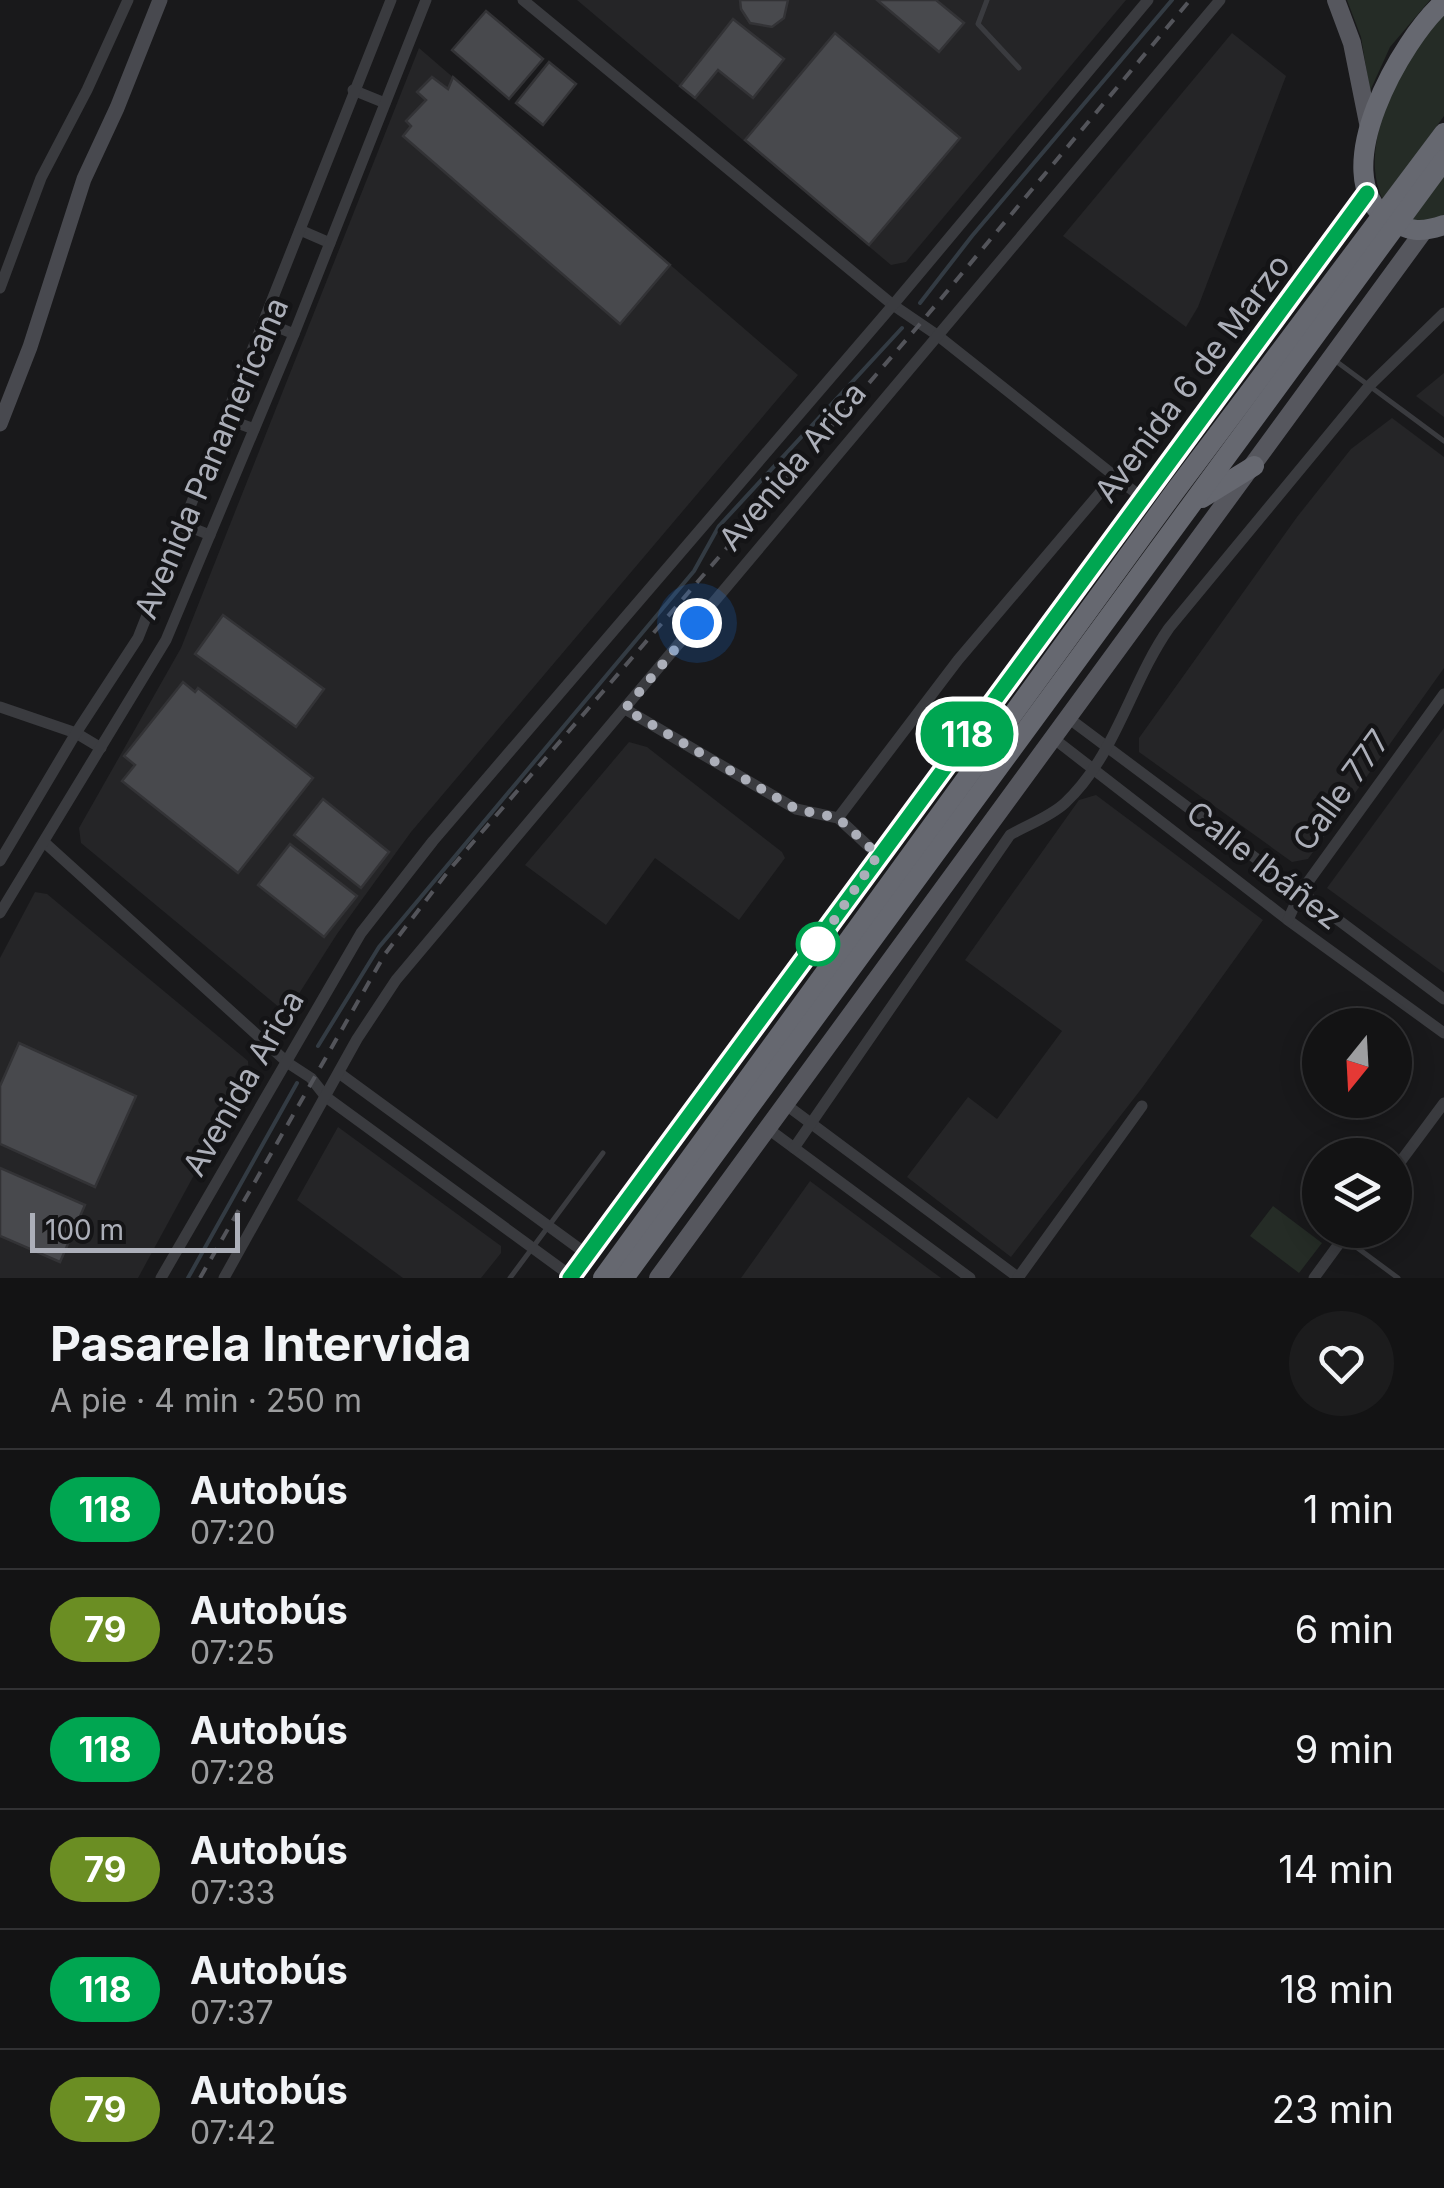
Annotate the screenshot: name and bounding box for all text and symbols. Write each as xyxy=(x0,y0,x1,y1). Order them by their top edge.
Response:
street label: Avenida 6 de Marzo xyxy=(1086,246,1298,510)
street label: Avenida Panamericana xyxy=(126,292,296,624)
street label: Avenida Arica xyxy=(710,374,874,558)
your location xyxy=(672,598,722,648)
line badge: 118 xyxy=(910,702,1024,766)
text: 118 xyxy=(941,713,993,755)
street label: Calle 777 xyxy=(1284,722,1398,858)
street label: Calle Ibáñez xyxy=(1179,792,1349,938)
unlabelled marker xyxy=(797,923,839,965)
street label: Avenida Arica xyxy=(174,983,312,1183)
north arrow xyxy=(1302,1008,1412,1118)
map controls xyxy=(1302,1008,1412,1248)
button: layers xyxy=(1302,1138,1412,1248)
scale bar xyxy=(30,1208,240,1252)
text: 100 m xyxy=(45,1213,124,1247)
button: heart xyxy=(1289,1311,1394,1416)
text: Pasarela Intervida xyxy=(50,1314,472,1373)
text: A pie · 4 min · 250 m xyxy=(50,1381,362,1420)
text: Autobús xyxy=(190,1467,348,1513)
text: 1 min xyxy=(1303,1486,1394,1532)
text: 118 xyxy=(79,1488,131,1530)
text: 07:20 xyxy=(190,1513,276,1552)
text: Autobús xyxy=(190,1587,348,1633)
text: 6 min xyxy=(1295,1606,1394,1652)
text: 79 xyxy=(84,1608,126,1650)
text: 07:25 xyxy=(190,1633,275,1672)
text: Autobús xyxy=(190,1707,348,1753)
text: 9 min xyxy=(1295,1726,1394,1772)
text: 118 xyxy=(79,1728,131,1770)
text: 07:28 xyxy=(190,1753,275,1792)
text: Autobús xyxy=(190,1827,348,1873)
text: 14 min xyxy=(1278,1846,1394,1892)
text: 79 xyxy=(84,1848,126,1890)
text: 07:33 xyxy=(190,1873,275,1912)
text: Autobús xyxy=(190,1947,348,1993)
text: 18 min xyxy=(1279,1966,1394,2012)
text: 118 xyxy=(79,1968,131,2010)
text: 07:37 xyxy=(190,1993,274,2032)
text: Autobús xyxy=(190,2067,348,2113)
text: 23 min xyxy=(1272,2086,1394,2132)
text: 79 xyxy=(84,2088,126,2130)
text: 07:42 xyxy=(190,2113,276,2152)

